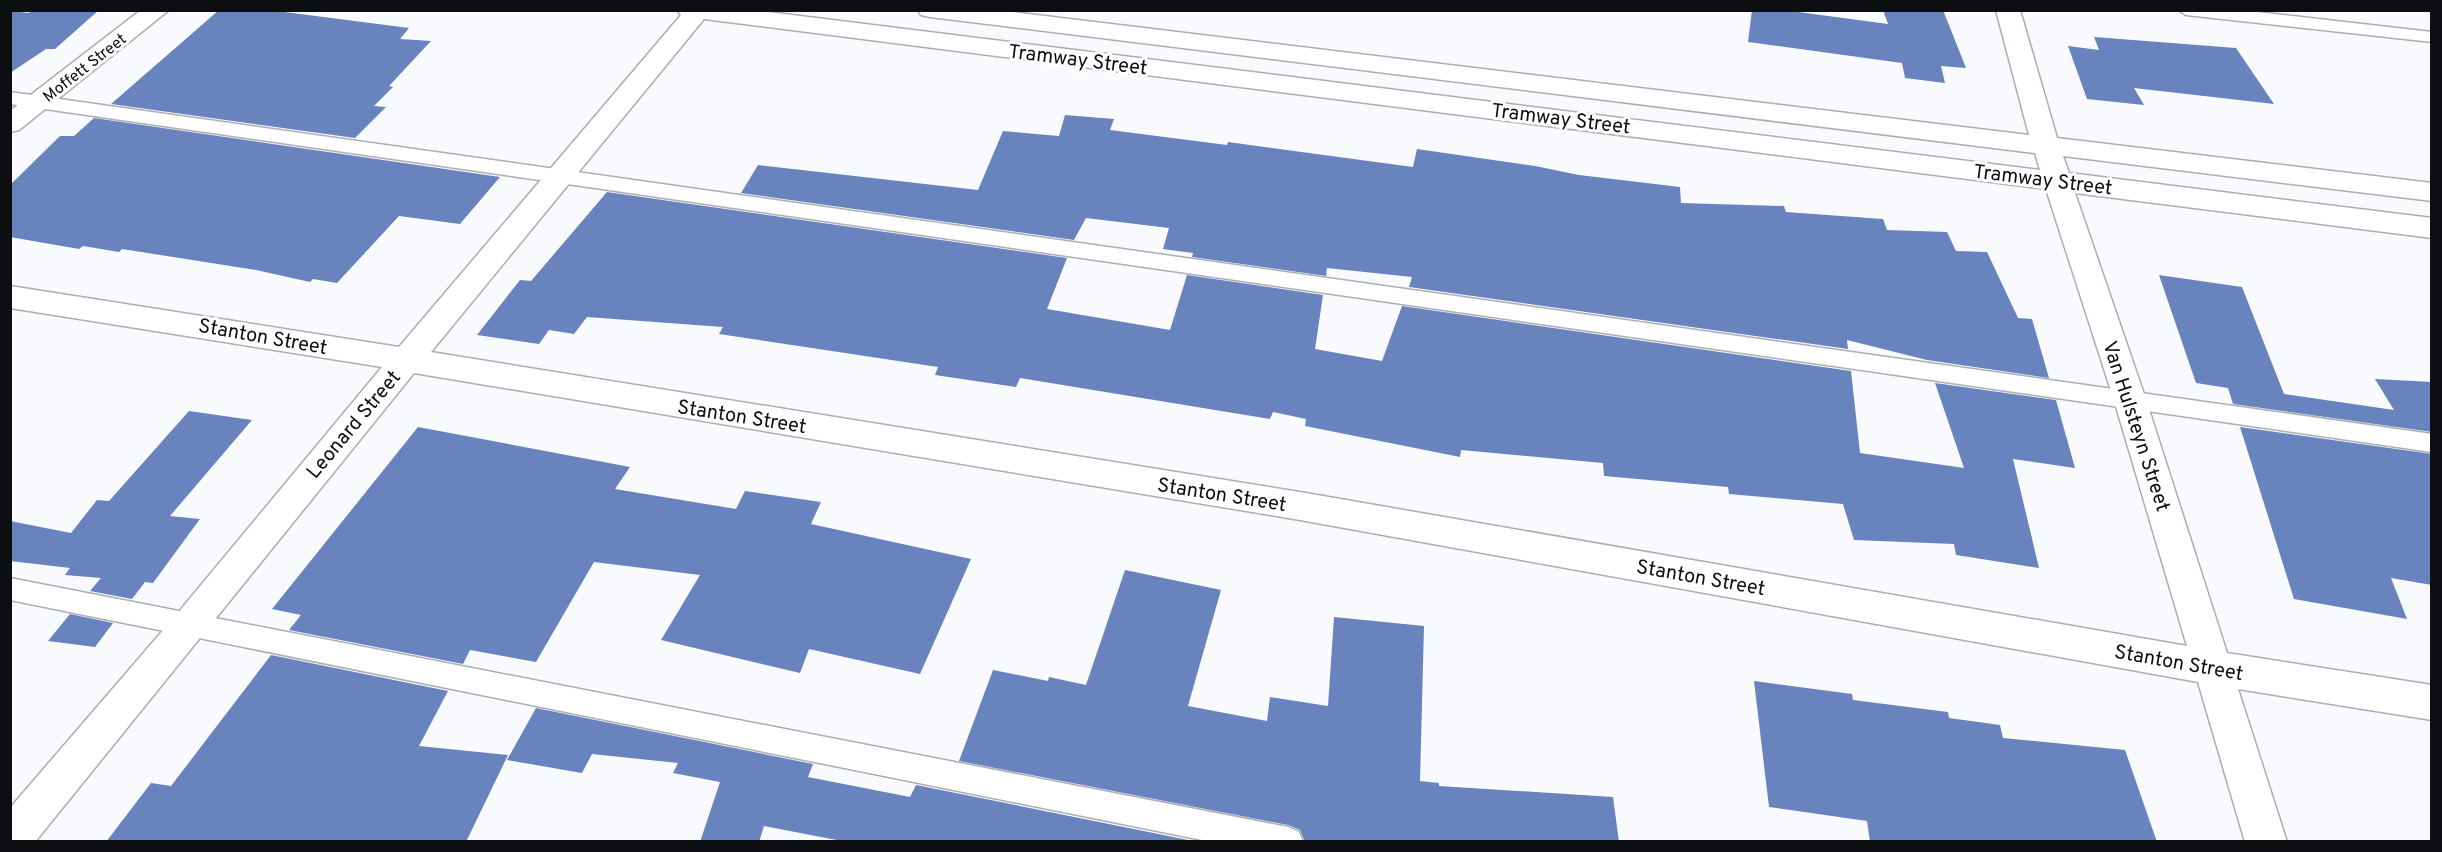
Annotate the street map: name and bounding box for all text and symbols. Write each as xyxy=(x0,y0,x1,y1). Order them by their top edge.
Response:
street label: Moffett Street xyxy=(39,30,131,107)
street label: Tramway Street xyxy=(1007,40,1149,82)
street label: Tramway Street xyxy=(1490,99,1632,141)
street label: Tramway Street xyxy=(1972,160,2114,202)
street label: Stanton Street xyxy=(196,314,329,362)
street label: Van Hulsteyn Street xyxy=(2095,338,2175,515)
street label: Leonard Street xyxy=(302,366,407,485)
street label: Stanton Street xyxy=(675,395,808,441)
street label: Stanton Street xyxy=(1155,473,1288,519)
street label: Stanton Street xyxy=(1634,555,1767,603)
street label: Stanton Street xyxy=(2112,640,2245,688)

